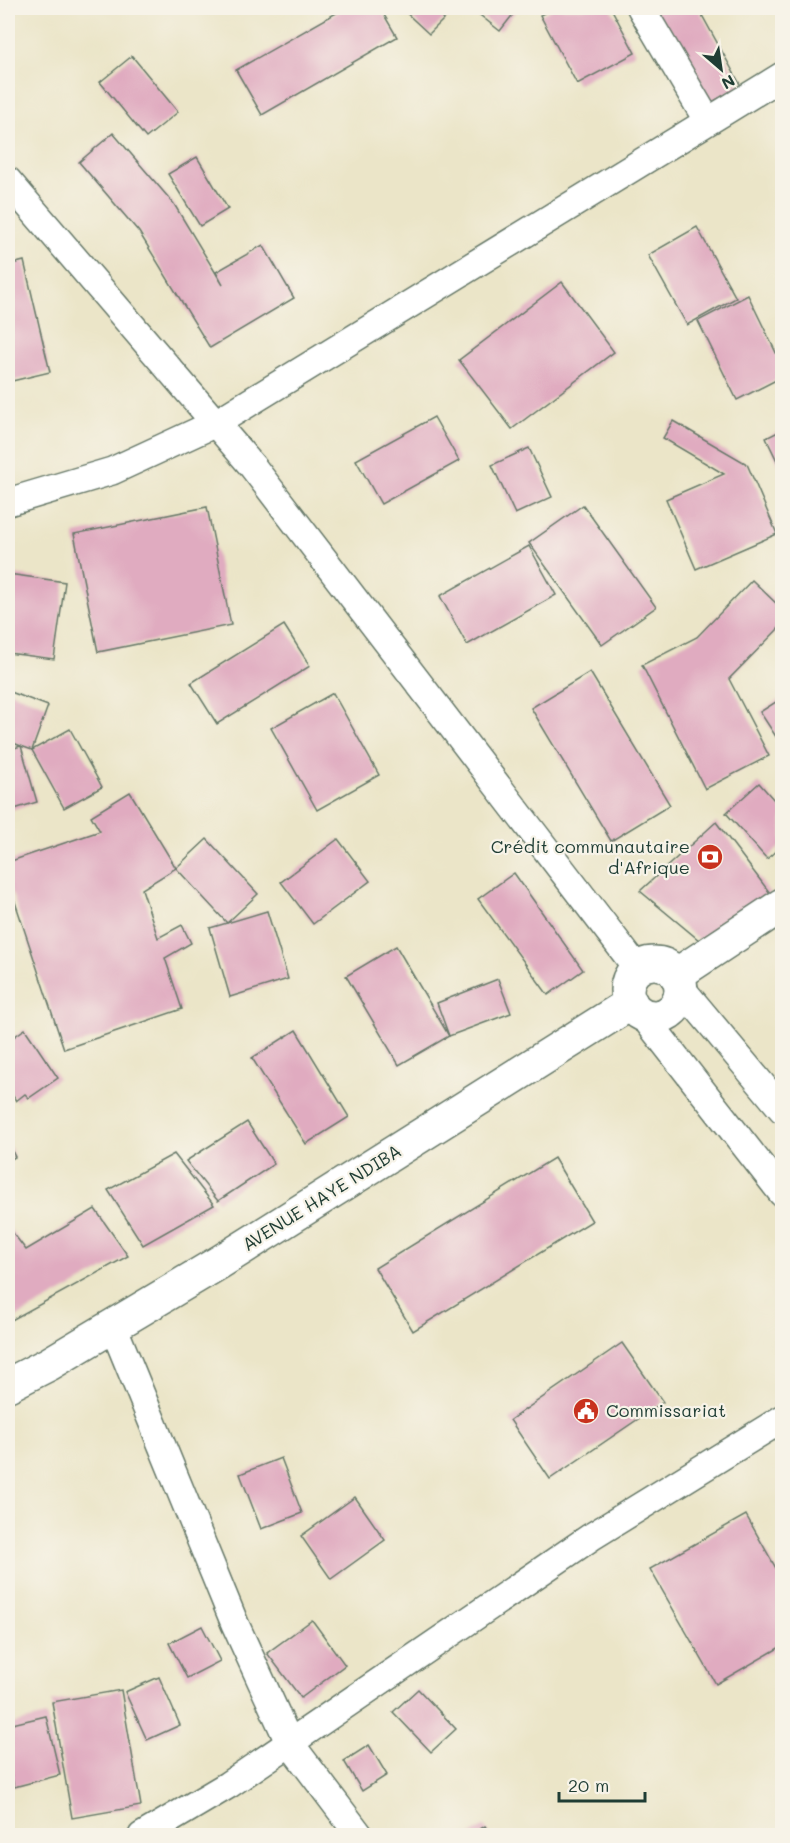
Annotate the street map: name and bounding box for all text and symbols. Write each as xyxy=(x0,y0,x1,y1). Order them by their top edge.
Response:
north arrow xyxy=(691,39,751,99)
text: N xyxy=(718,70,739,95)
place label: Crédit communautaire d'Afrique xyxy=(491,834,690,879)
bank icon: Crédit communautaire d'Afrique xyxy=(695,842,725,872)
street label: AVENUE HAYE NDIBA xyxy=(237,1138,406,1256)
public building icon: Commissariat xyxy=(571,1396,601,1426)
place label: Commissariat xyxy=(606,1398,726,1422)
scale bar xyxy=(559,1765,644,1803)
text: 20 m xyxy=(568,1773,609,1797)

